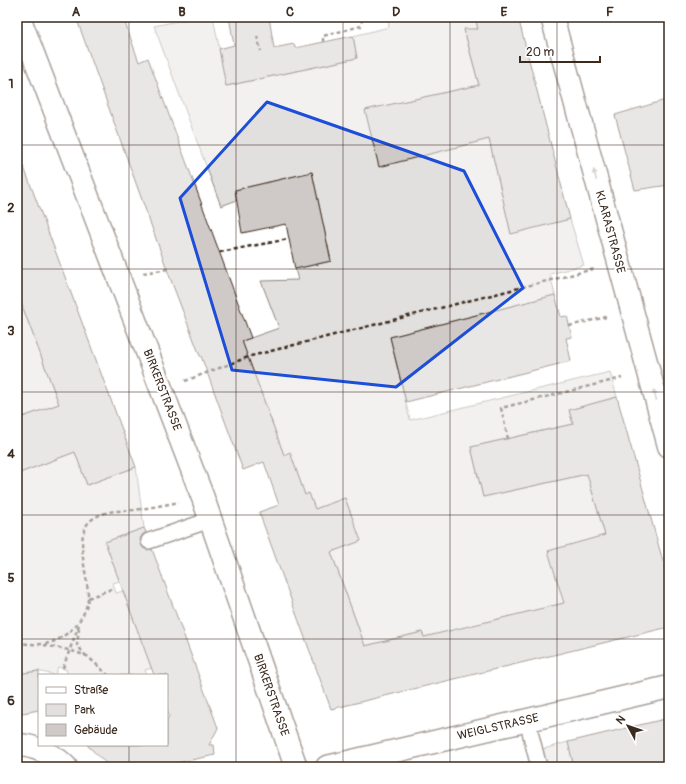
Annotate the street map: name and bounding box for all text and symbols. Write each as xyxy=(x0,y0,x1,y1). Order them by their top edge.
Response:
text: A xyxy=(72,4,81,20)
text: B xyxy=(178,4,186,20)
text: C xyxy=(286,4,294,20)
text: D xyxy=(392,4,400,20)
text: E xyxy=(501,4,508,20)
text: F xyxy=(606,4,614,20)
scale bar xyxy=(520,38,600,64)
text: 20 m xyxy=(526,45,555,60)
text: 1 xyxy=(8,76,14,92)
one-way arrow xyxy=(592,169,598,181)
street label: KLARASTRASSE xyxy=(592,189,628,275)
text: 2 xyxy=(7,200,15,216)
text: 3 xyxy=(7,323,15,339)
street label: BIRKERSTRASSE xyxy=(140,347,184,433)
one-way arrow xyxy=(652,389,658,401)
text: 4 xyxy=(7,446,15,462)
text: 5 xyxy=(7,570,15,586)
street label: BIRKERSTRASSE xyxy=(250,652,292,738)
legend xyxy=(38,674,168,746)
text: Straße xyxy=(74,683,108,698)
text: 6 xyxy=(7,693,15,709)
text: Park xyxy=(74,703,95,718)
north arrow xyxy=(608,706,648,746)
street label: WEIGLSTRASSE xyxy=(456,710,540,744)
text: N xyxy=(613,712,628,727)
text: Gebäude xyxy=(74,723,118,738)

